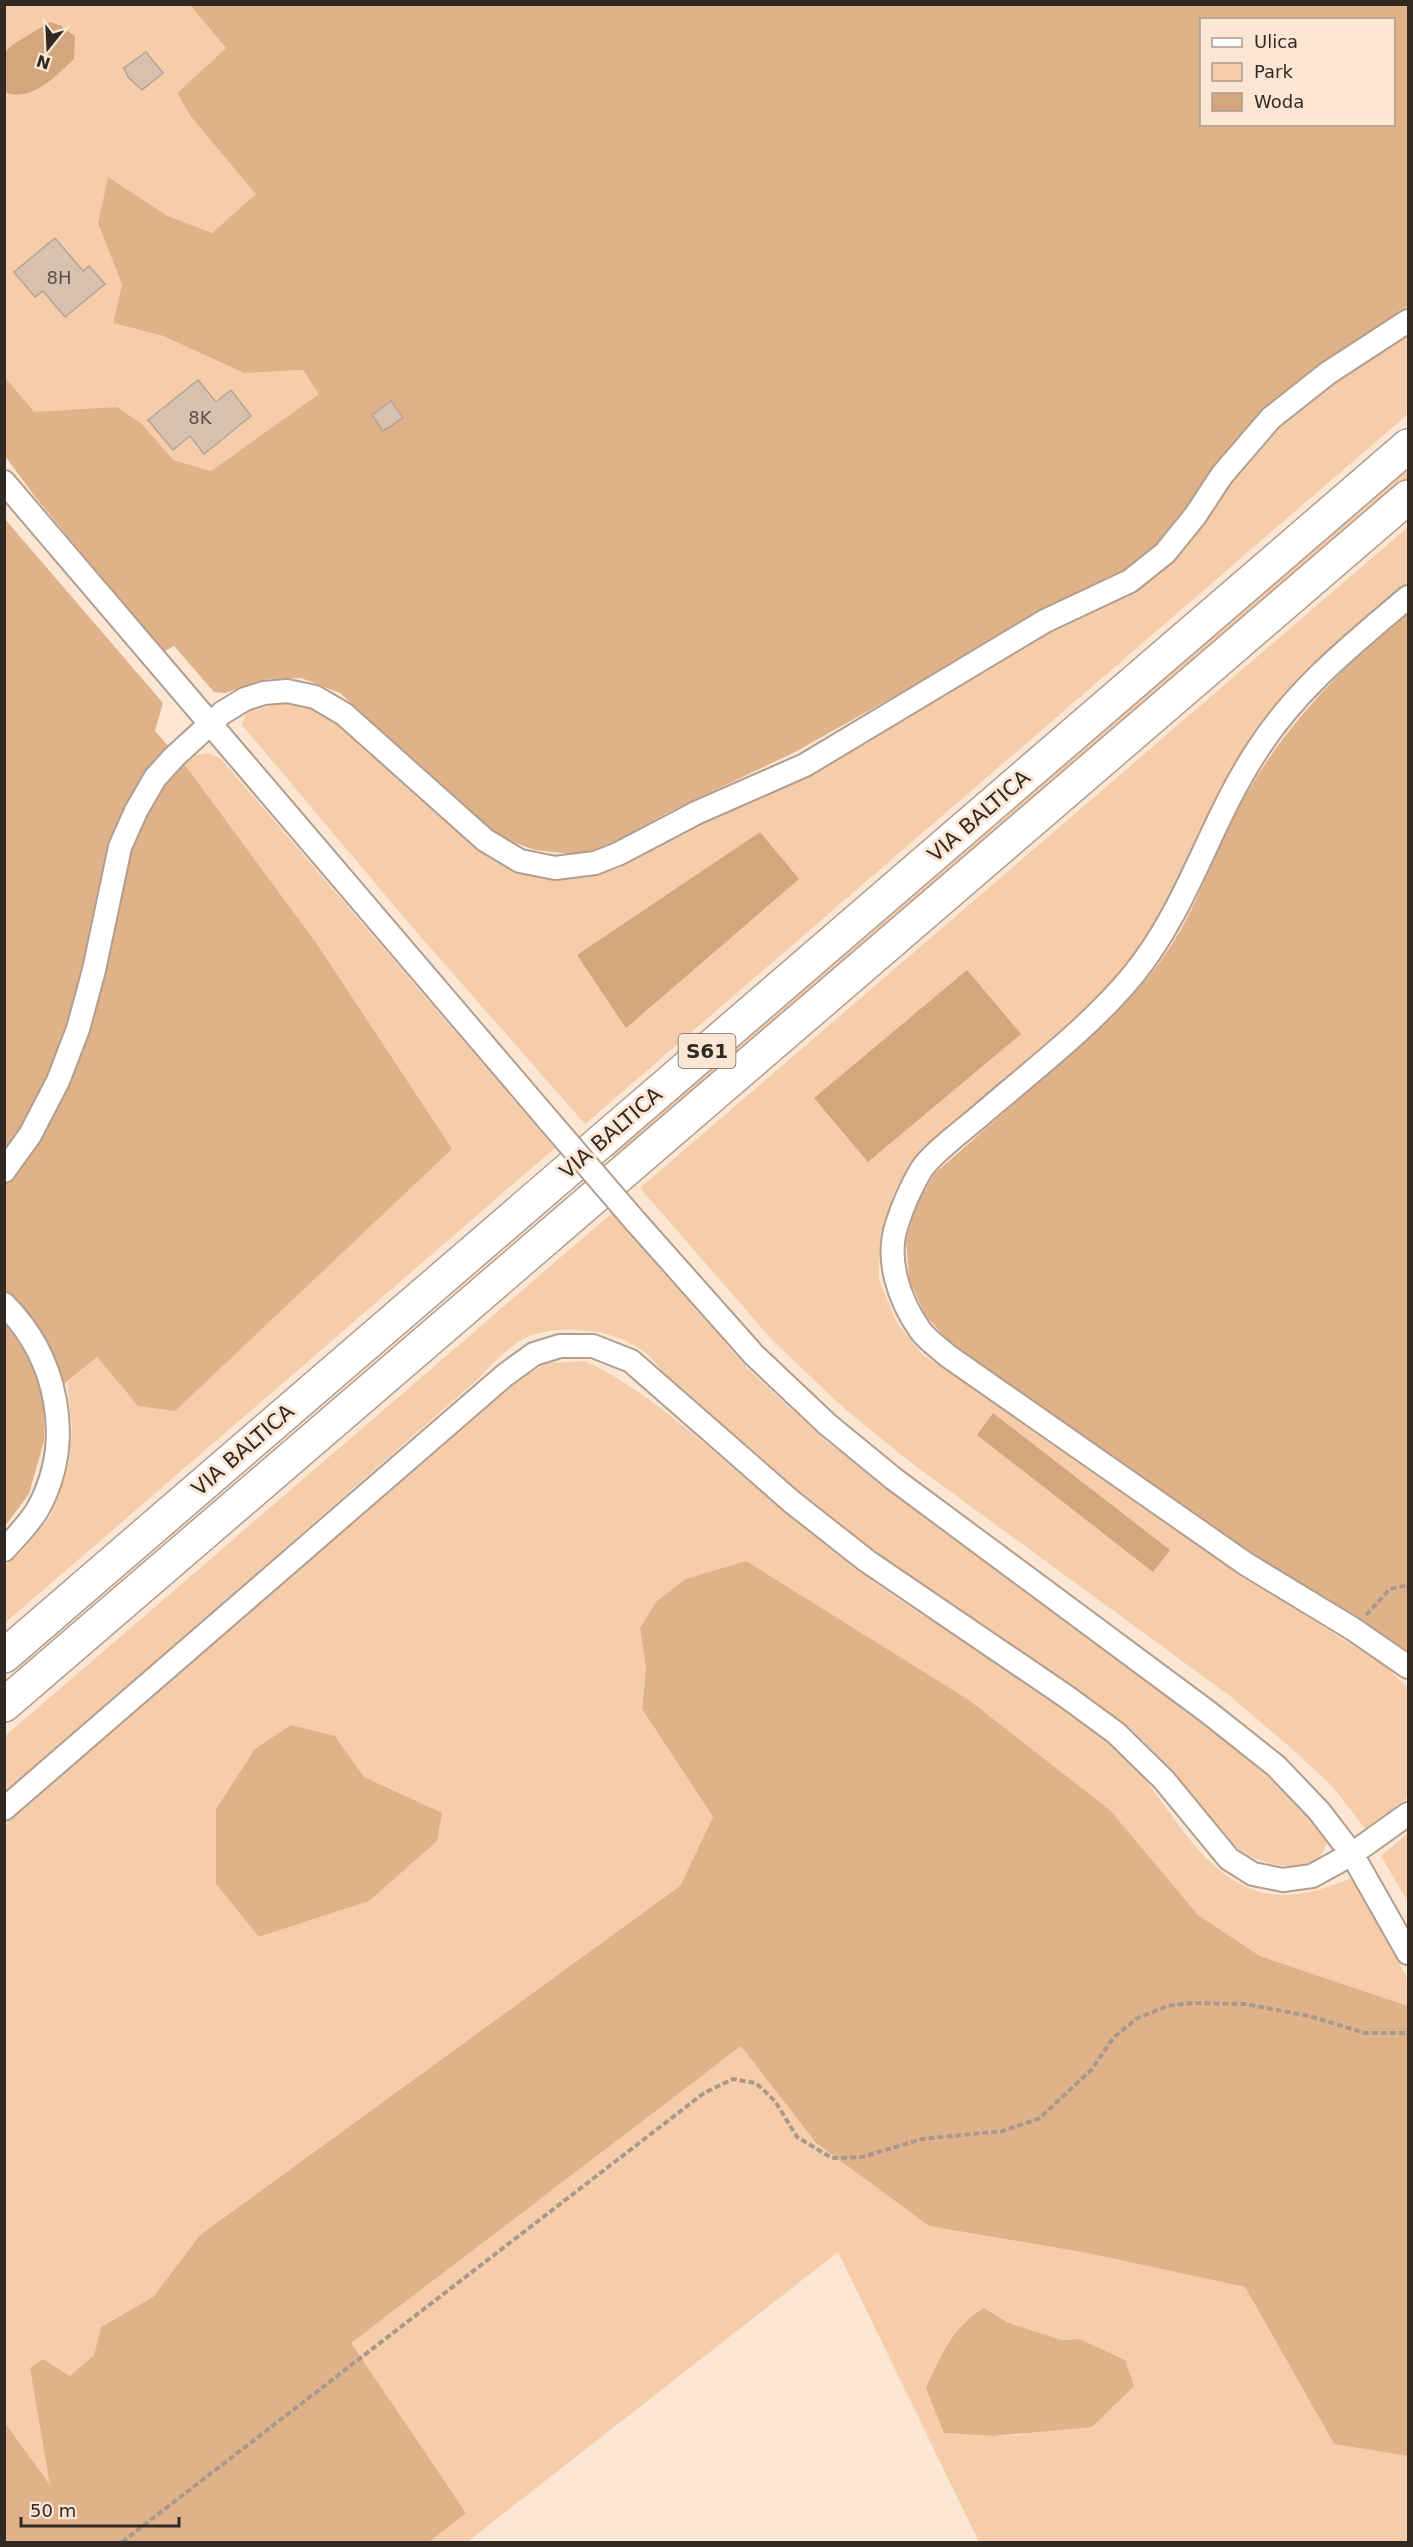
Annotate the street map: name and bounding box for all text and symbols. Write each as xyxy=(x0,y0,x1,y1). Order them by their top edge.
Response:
north arrow xyxy=(18,18,78,78)
legend xyxy=(1200,18,1395,126)
text: Ulica xyxy=(1254,31,1298,52)
text: N xyxy=(34,51,53,73)
text: Park xyxy=(1254,61,1293,82)
text: Woda xyxy=(1254,91,1304,112)
house number: 8H xyxy=(47,267,72,288)
house number: 8K xyxy=(188,407,213,428)
street label: VIA BALTICA xyxy=(923,765,1035,867)
road number: S61 xyxy=(678,1034,736,1068)
street label: VIA BALTICA xyxy=(555,1082,667,1184)
street label: VIA BALTICA xyxy=(187,1399,299,1501)
scale bar xyxy=(21,2490,178,2528)
text: 50 m xyxy=(30,2500,76,2521)

